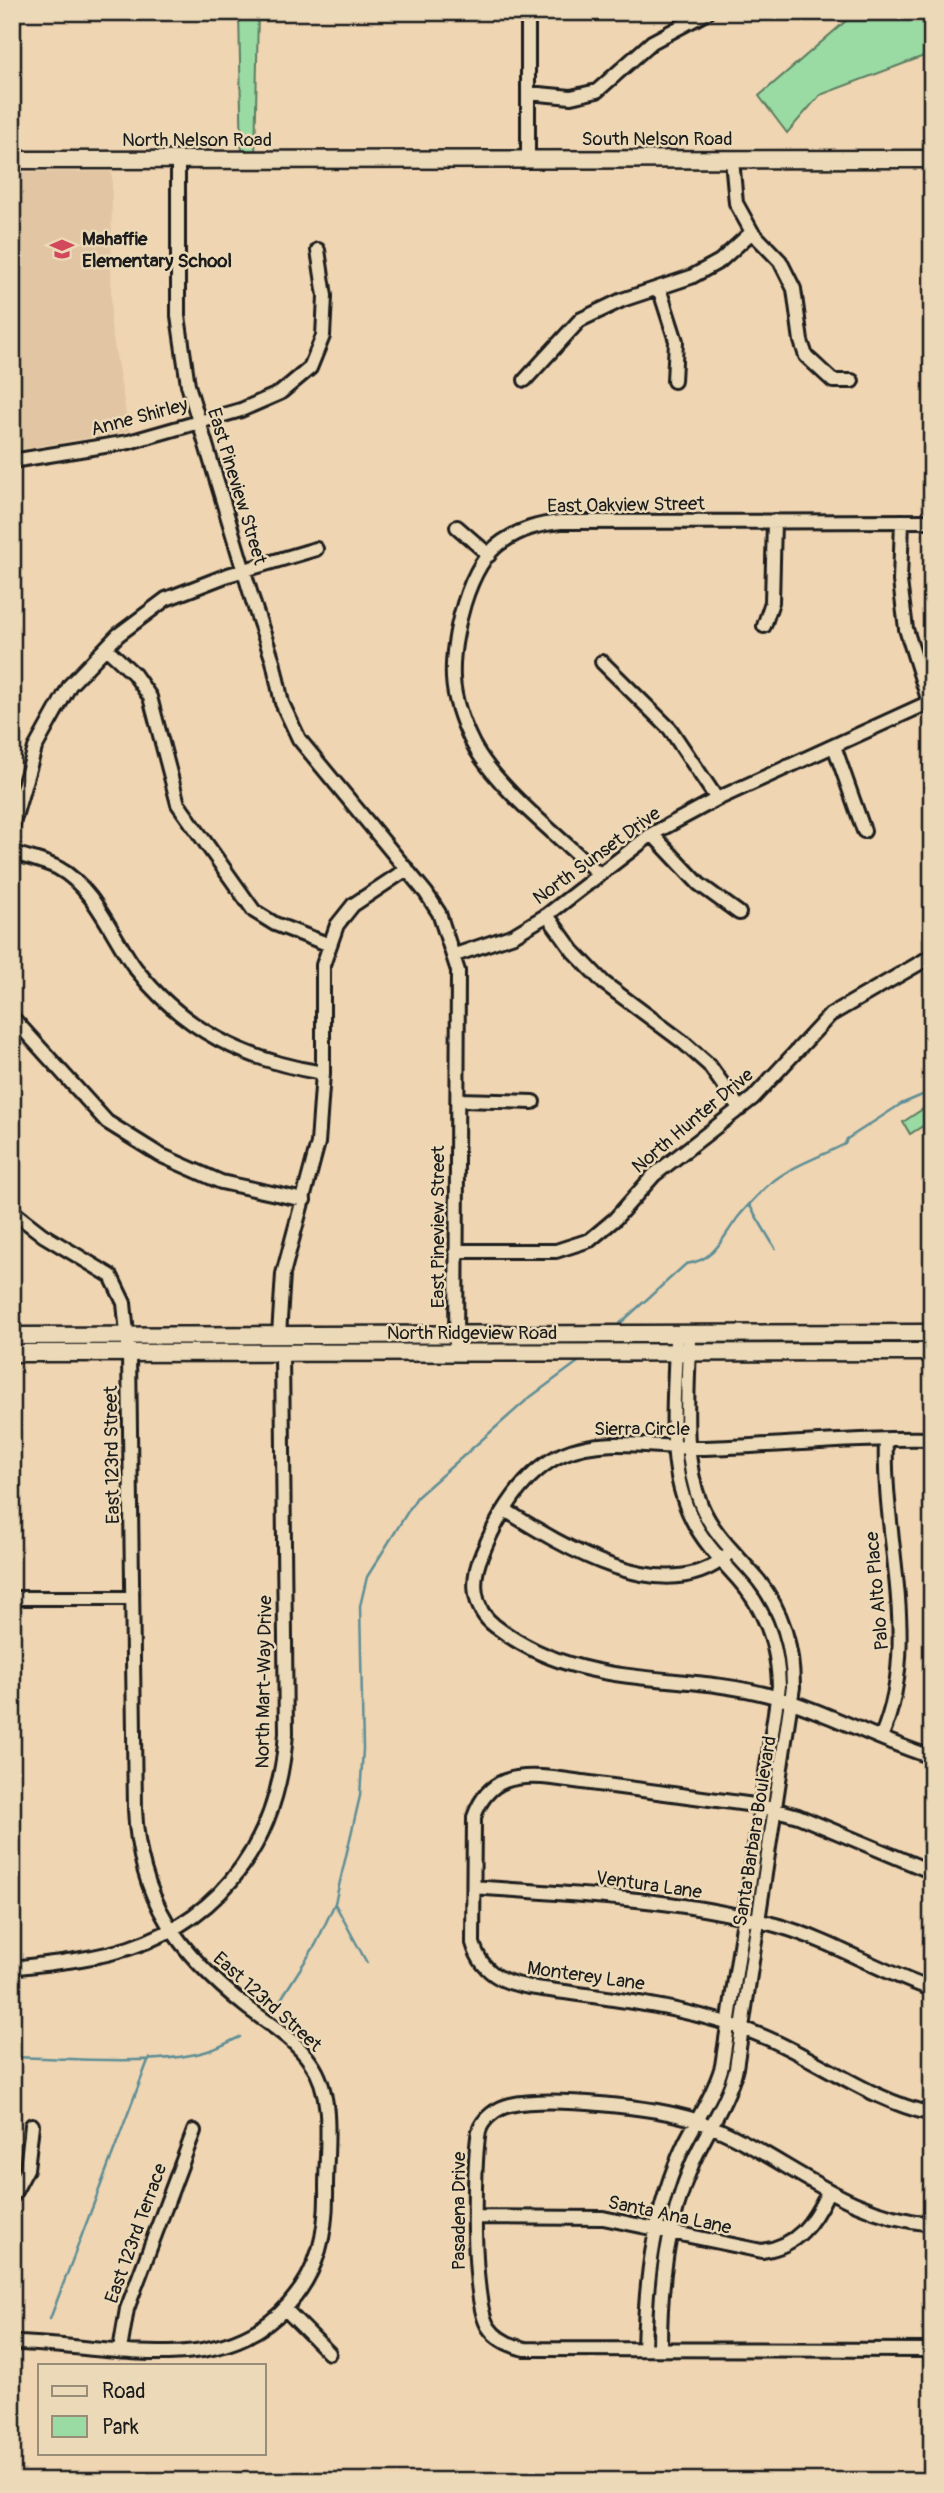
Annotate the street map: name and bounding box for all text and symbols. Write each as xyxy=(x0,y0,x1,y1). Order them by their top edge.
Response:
street label: South Nelson Road xyxy=(582,127,733,151)
street label: North Nelson Road xyxy=(122,128,272,152)
place label: Mahaffie Elementary School xyxy=(82,227,232,273)
school or university icon: Mahaffie Elementary School xyxy=(48,235,76,263)
street label: Anne Shirley xyxy=(88,392,191,441)
street label: East Pineview Street xyxy=(202,405,272,568)
street label: East Oakview Street xyxy=(547,492,705,518)
street label: North Sunset Drive xyxy=(528,801,666,910)
street label: North Hunter Drive xyxy=(627,1063,759,1179)
street label: East Pineview Street xyxy=(426,1145,450,1308)
street label: North Ridgeview Road xyxy=(387,1321,557,1345)
street label: East 123rd Street xyxy=(99,1385,125,1524)
street label: Sierra Circle xyxy=(594,1417,691,1441)
street label: Palo Alto Place xyxy=(860,1530,894,1651)
street label: North Mart-Way Drive xyxy=(250,1594,278,1769)
street label: Santa Barbara Boulevard xyxy=(728,1734,782,1928)
street label: Ventura Lane xyxy=(594,1866,704,1904)
street label: East 123rd Street xyxy=(208,1947,327,2057)
street label: Monterey Lane xyxy=(526,1956,647,1996)
street label: Pasadena Drive xyxy=(447,2151,471,2270)
street label: East 123rd Terrace xyxy=(100,2160,173,2307)
street label: Santa Ana Lane xyxy=(606,2190,734,2240)
legend xyxy=(38,2364,266,2454)
text: Road xyxy=(102,2378,146,2405)
text: Park xyxy=(102,2414,139,2441)

